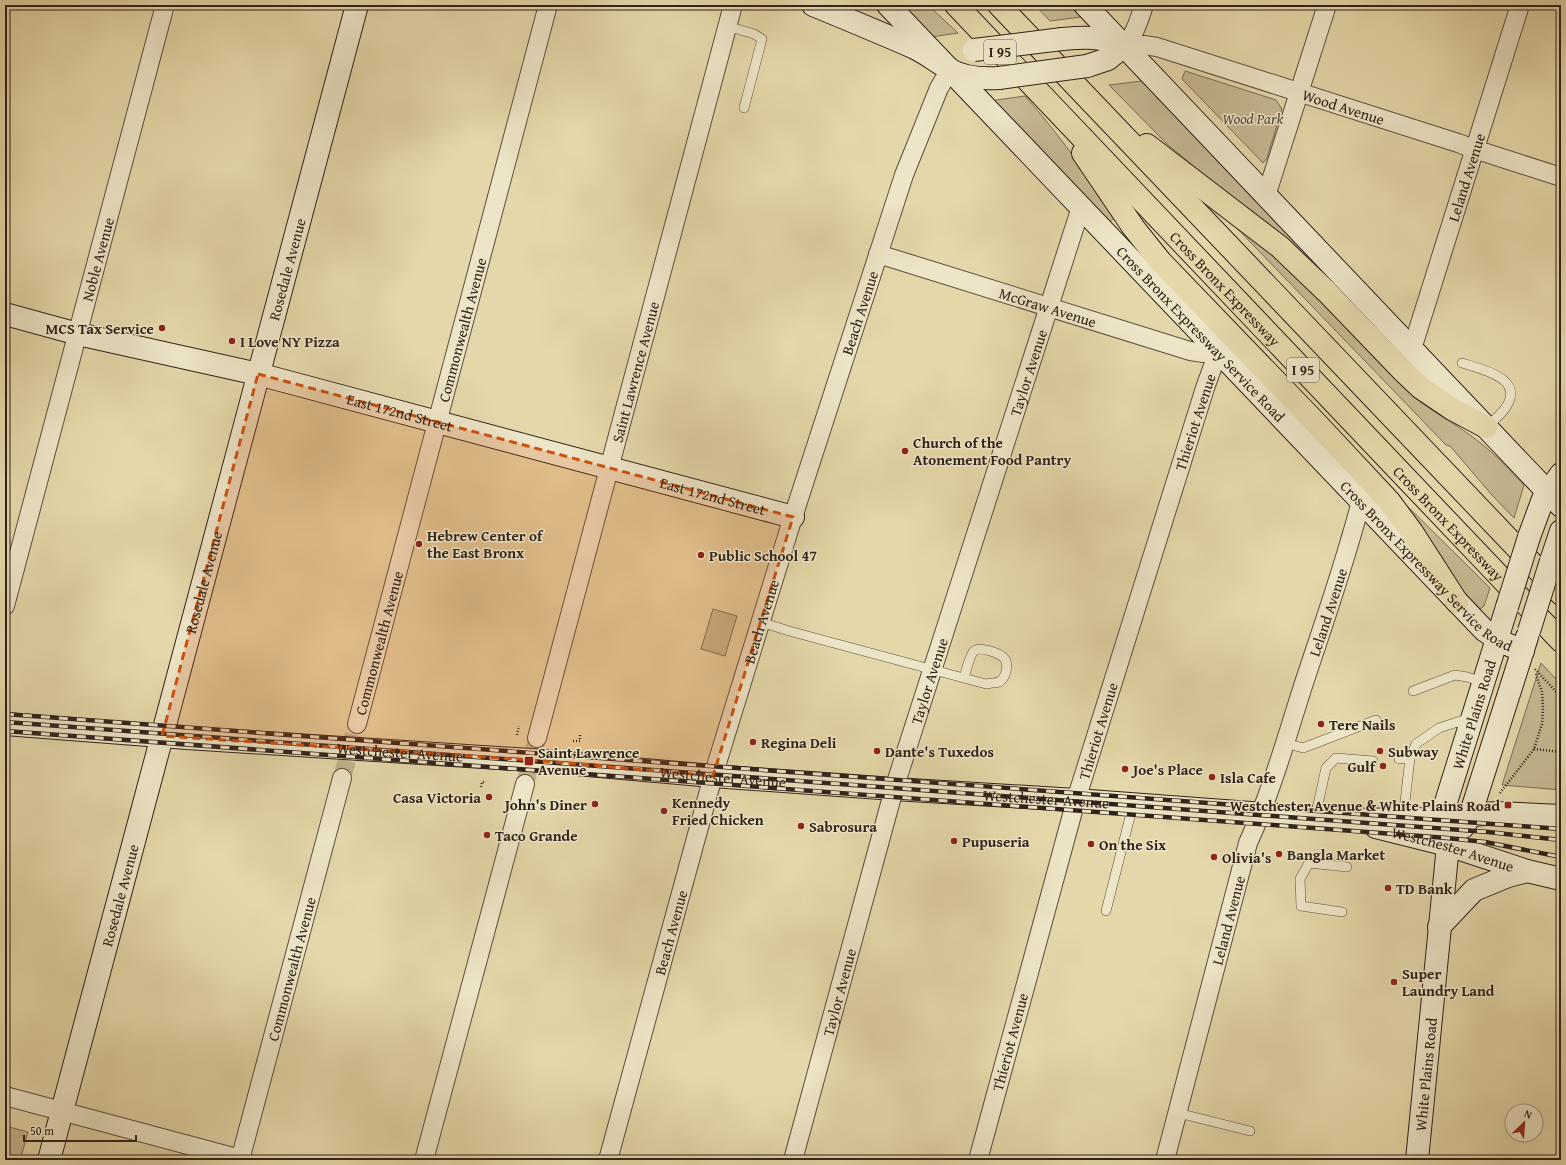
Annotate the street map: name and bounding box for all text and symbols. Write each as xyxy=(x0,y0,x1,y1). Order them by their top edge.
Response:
road number: I 95 xyxy=(984,40,1016,64)
street label: Wood Avenue xyxy=(1300,84,1387,129)
park label: Wood Park xyxy=(1223,108,1284,129)
street label: Leland Avenue xyxy=(1442,130,1490,224)
street label: Noble Avenue xyxy=(76,215,119,303)
street label: Rosedale Avenue xyxy=(263,216,310,323)
street label: Cross Bronx Expressway xyxy=(1166,226,1286,351)
street label: Cross Bronx Expressway Service Road xyxy=(1112,241,1290,426)
street label: Commonwealth Avenue xyxy=(433,255,491,404)
street label: Beach Avenue xyxy=(836,268,883,357)
street label: McGraw Avenue xyxy=(997,282,1099,332)
street label: Saint Lawrence Avenue xyxy=(606,299,664,445)
place label: MCS Tax Service xyxy=(46,318,154,339)
marker: MCS Tax Service xyxy=(157,323,167,333)
street label: Taylor Avenue xyxy=(1004,326,1052,418)
place label: I Love NY Pizza xyxy=(240,331,340,352)
marker: I Love NY Pizza xyxy=(227,336,237,346)
road number: I 95 xyxy=(1287,358,1319,382)
street label: Thieriot Avenue xyxy=(1169,371,1221,473)
street label: East 172nd Street xyxy=(345,388,456,436)
place label: Church of the Atonement Food Pantry xyxy=(913,432,1071,470)
marker: Church of the Atonement Food Pantry xyxy=(900,446,910,456)
street label: Cross Bronx Expressway xyxy=(1389,461,1509,586)
street label: East 172nd Street xyxy=(658,471,769,520)
street label: Cross Bronx Expressway Service Road xyxy=(1336,475,1516,656)
place label: Hebrew Center of the East Bronx xyxy=(427,525,544,563)
street label: Rosedale Avenue xyxy=(179,529,227,636)
marker: Hebrew Center of the East Bronx xyxy=(414,539,424,549)
place label: Public School 47 xyxy=(709,545,817,566)
marker: Public School 47 xyxy=(696,550,706,560)
street label: Leland Avenue xyxy=(1303,565,1352,659)
street label: Commonwealth Avenue xyxy=(349,568,408,717)
street label: Beach Avenue xyxy=(738,577,784,666)
street label: Taylor Avenue xyxy=(905,635,952,727)
street label: White Plains Road xyxy=(1446,657,1500,772)
street label: Thieriot Avenue xyxy=(1073,680,1123,782)
place label: Tere Nails xyxy=(1329,714,1395,735)
marker: Tere Nails xyxy=(1316,719,1326,729)
place label: Regina Deli xyxy=(761,732,837,753)
street label: Westchester Avenue xyxy=(336,737,464,766)
marker: Regina Deli xyxy=(748,737,758,747)
place label: Dante's Tuxedos xyxy=(885,741,994,762)
place label: Subway xyxy=(1388,741,1439,762)
place label: Saint Lawrence Avenue xyxy=(538,742,639,780)
marker: Dante's Tuxedos xyxy=(872,746,882,756)
marker: Subway xyxy=(1375,746,1385,756)
marker: Saint Lawrence Avenue xyxy=(523,755,535,767)
place label: Gulf xyxy=(1347,756,1377,777)
place label: Joe's Place xyxy=(1130,759,1203,780)
street label: Westchester Avenue xyxy=(659,761,787,792)
marker: Gulf xyxy=(1378,761,1388,771)
marker: Joe's Place xyxy=(1120,764,1130,774)
place label: Isla Cafe xyxy=(1220,767,1276,788)
marker: Isla Cafe xyxy=(1207,772,1217,782)
street label: Westchester Avenue xyxy=(983,784,1110,813)
place label: Casa Victoria xyxy=(393,787,481,808)
marker: Casa Victoria xyxy=(484,792,494,802)
place label: Kennedy Fried Chicken xyxy=(672,792,764,830)
place label: John's Diner xyxy=(502,794,587,815)
place label: Westchester Avenue & White Plains Road xyxy=(1230,795,1500,816)
marker: John's Diner xyxy=(590,799,600,809)
marker: Westchester Avenue & White Plains Road xyxy=(1503,800,1513,810)
marker: Kennedy Fried Chicken xyxy=(659,806,669,816)
place label: Sabrosura xyxy=(809,816,877,837)
marker: Sabrosura xyxy=(796,821,806,831)
street label: Westchester Avenue xyxy=(1390,821,1517,877)
place label: Taco Grande xyxy=(495,825,578,846)
marker: Taco Grande xyxy=(482,830,492,840)
place label: Pupuseria xyxy=(962,831,1030,852)
place label: On the Six xyxy=(1099,834,1166,855)
marker: Pupuseria xyxy=(949,836,959,846)
marker: On the Six xyxy=(1086,839,1096,849)
street label: Rosedale Avenue xyxy=(96,842,143,949)
place label: Bangla Market xyxy=(1287,844,1385,865)
place label: Olivia's xyxy=(1222,847,1271,868)
marker: Bangla Market xyxy=(1274,849,1284,859)
marker: Olivia's xyxy=(1209,852,1219,862)
street label: Leland Avenue xyxy=(1206,873,1250,967)
place label: TD Bank xyxy=(1396,878,1453,899)
marker: TD Bank xyxy=(1383,883,1393,893)
street label: Beach Avenue xyxy=(649,888,692,977)
street label: Commonwealth Avenue xyxy=(262,894,320,1043)
street label: Taylor Avenue xyxy=(817,946,861,1038)
place label: Super Laundry Land xyxy=(1402,963,1495,1001)
marker: Super Laundry Land xyxy=(1389,977,1399,987)
street label: Thieriot Avenue xyxy=(987,991,1033,1093)
street label: White Plains Road xyxy=(1409,1017,1441,1132)
north arrow xyxy=(1504,1103,1544,1143)
text: N xyxy=(1522,1105,1536,1123)
scale bar xyxy=(24,1117,136,1143)
text: 50 m xyxy=(30,1122,54,1139)

